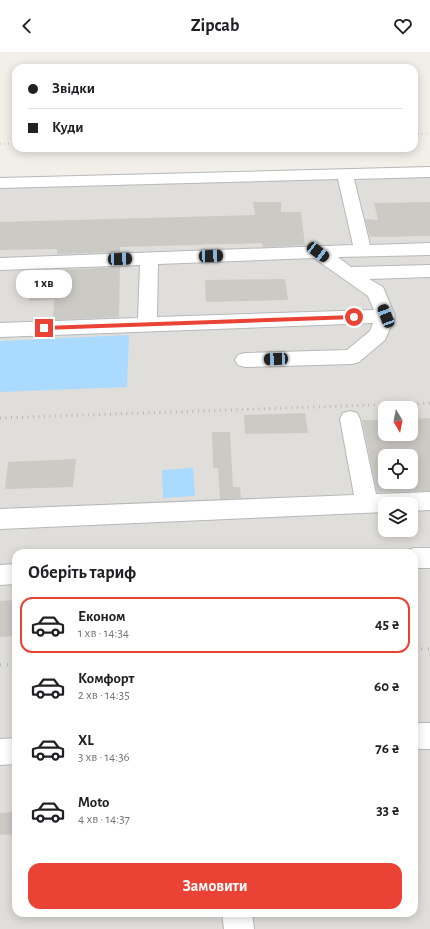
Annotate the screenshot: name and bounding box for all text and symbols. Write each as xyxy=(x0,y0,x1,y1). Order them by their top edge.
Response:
icon: back xyxy=(16,15,38,37)
icon: heart xyxy=(392,15,414,37)
text: Zipcab xyxy=(191,17,239,35)
text: Звідки xyxy=(52,81,95,96)
text: Куди xyxy=(52,120,84,135)
car xyxy=(305,240,331,264)
car xyxy=(199,250,223,262)
car xyxy=(108,253,132,265)
callout: 1 хв xyxy=(16,270,72,298)
text: 1 хв xyxy=(34,277,54,290)
car xyxy=(376,303,396,329)
route start xyxy=(345,308,363,326)
route end xyxy=(35,319,53,337)
car xyxy=(264,353,288,365)
north arrow xyxy=(378,401,418,441)
map controls xyxy=(378,401,418,537)
button: locate xyxy=(378,449,418,489)
button: layers xyxy=(378,497,418,537)
text: Оберіть тариф xyxy=(28,564,136,582)
icon: car xyxy=(30,607,66,643)
text: Економ xyxy=(78,609,126,624)
text: 45 ₴ xyxy=(375,617,400,632)
text: 1 хв · 14:34 xyxy=(78,627,129,640)
icon: car xyxy=(30,669,66,705)
text: Комфорт xyxy=(78,671,134,686)
text: 60 ₴ xyxy=(374,679,400,694)
text: 2 хв · 14:35 xyxy=(78,689,130,702)
icon: car xyxy=(30,731,66,767)
text: XL xyxy=(78,733,94,748)
text: 76 ₴ xyxy=(375,741,400,756)
text: 3 хв · 14:36 xyxy=(78,751,130,764)
icon: car xyxy=(30,793,66,829)
text: Moto xyxy=(78,795,110,810)
text: 33 ₴ xyxy=(376,803,400,818)
text: 4 хв · 14:37 xyxy=(78,813,130,826)
button: Замовити xyxy=(28,863,402,909)

